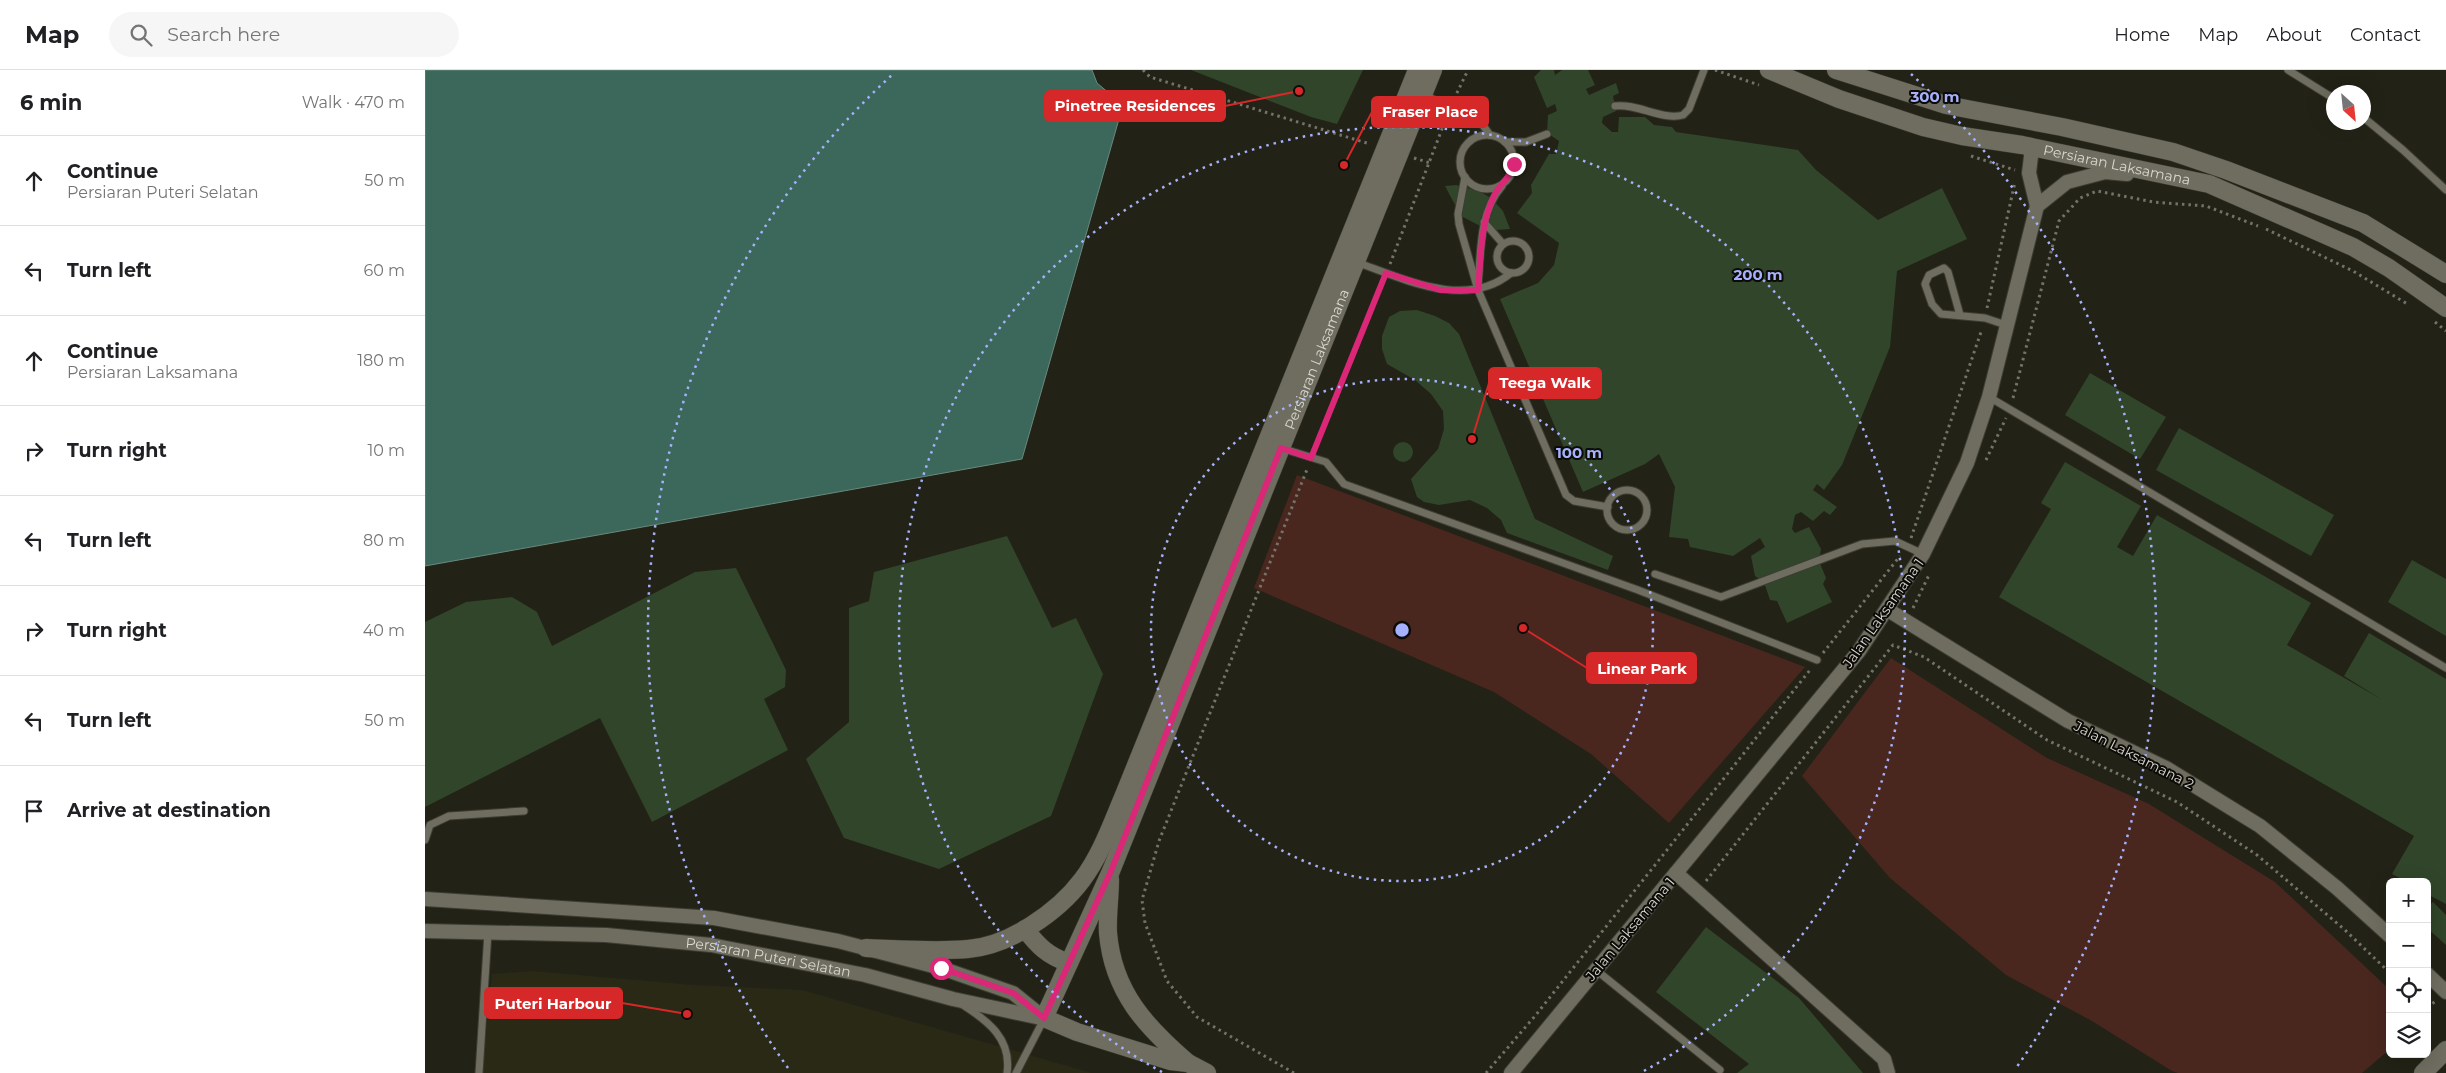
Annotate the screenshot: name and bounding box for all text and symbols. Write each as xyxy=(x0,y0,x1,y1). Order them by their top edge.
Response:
search box xyxy=(109,12,459,57)
text: Map xyxy=(25,20,79,49)
icon: search xyxy=(127,21,155,49)
text: Search here xyxy=(167,23,280,46)
text: Home xyxy=(2114,24,2170,46)
text: Map xyxy=(2198,24,2238,46)
text: About xyxy=(2266,24,2322,46)
text: Contact xyxy=(2350,24,2421,46)
north arrow xyxy=(2326,85,2371,130)
text: 300 m xyxy=(1909,87,1960,106)
text: 6 min xyxy=(20,90,82,115)
callout: Pinetree Residences xyxy=(1045,91,1225,121)
text: Walk · 470 m xyxy=(302,93,405,112)
text: Pinetree Residences xyxy=(1055,96,1215,115)
callout: Fraser Place xyxy=(1372,97,1488,127)
text: Fraser Place xyxy=(1382,102,1478,121)
street label: Persiaran Laksamana xyxy=(2042,141,2192,189)
route end xyxy=(1503,153,1526,176)
text: Continue xyxy=(67,160,158,183)
icon: ahead xyxy=(20,167,48,195)
text: 50 m xyxy=(364,171,405,190)
text: Persiaran Puteri Selatan xyxy=(67,183,259,202)
icon: left xyxy=(20,257,48,285)
text: Turn left xyxy=(67,259,152,282)
text: 60 m xyxy=(363,261,405,280)
text: 200 m xyxy=(1733,265,1783,284)
street label: Persiaran Laksamana xyxy=(1280,286,1353,432)
text: Continue xyxy=(67,340,158,363)
icon: ahead xyxy=(20,347,48,375)
text: 180 m xyxy=(357,351,405,370)
text: Persiaran Laksamana xyxy=(67,363,238,382)
callout: Teega Walk xyxy=(1489,368,1601,398)
text: Teega Walk xyxy=(1499,373,1591,392)
icon: right xyxy=(20,437,48,465)
text: Turn right xyxy=(67,439,167,462)
text: 10 m xyxy=(367,441,405,460)
text: 100 m xyxy=(1556,443,1602,462)
icon: left xyxy=(20,527,48,555)
text: Turn left xyxy=(67,529,152,552)
text: 80 m xyxy=(363,531,405,550)
street label: Jalan Laksamana 1 xyxy=(1838,555,1928,672)
icon: right xyxy=(20,617,48,645)
text: Turn right xyxy=(67,619,167,642)
text: 40 m xyxy=(363,621,405,640)
centre of rings xyxy=(1393,621,1411,639)
callout: Linear Park xyxy=(1587,653,1696,683)
text: Linear Park xyxy=(1597,659,1687,678)
icon: left xyxy=(20,707,48,735)
text: Turn left xyxy=(67,709,152,732)
text: 50 m xyxy=(364,711,405,730)
street label: Jalan Laksamana 2 xyxy=(2070,716,2197,793)
icon: arrive xyxy=(20,797,48,825)
text: Arrive at destination xyxy=(67,799,271,822)
street label: Jalan Laksamana 1 xyxy=(1581,874,1679,985)
map controls xyxy=(2386,878,2431,1058)
button: + xyxy=(2386,878,2431,923)
button: − xyxy=(2386,923,2431,968)
street label: Persiaran Puteri Selatan xyxy=(685,934,853,981)
route start xyxy=(930,957,953,980)
button: locate xyxy=(2386,968,2431,1013)
callout: Puteri Harbour xyxy=(485,988,622,1018)
text: Puteri Harbour xyxy=(495,994,612,1013)
button: layers xyxy=(2386,1013,2431,1058)

